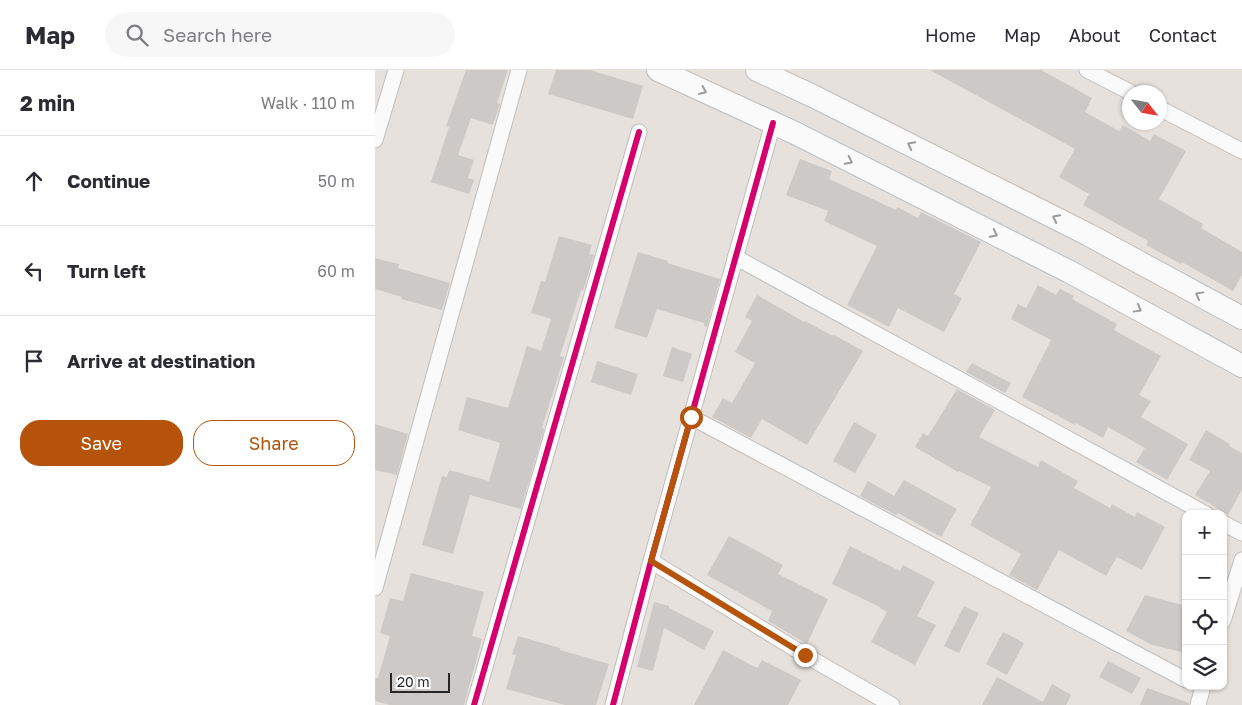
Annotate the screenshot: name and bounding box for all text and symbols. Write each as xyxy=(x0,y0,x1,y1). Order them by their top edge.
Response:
search box xyxy=(105,12,455,57)
text: Map xyxy=(25,20,75,49)
icon: search xyxy=(123,21,151,49)
text: Search here xyxy=(163,23,272,46)
text: Home xyxy=(925,24,976,46)
text: Map xyxy=(1004,24,1041,46)
text: About xyxy=(1069,24,1121,46)
text: Contact xyxy=(1149,24,1217,46)
one-way arrow xyxy=(698,84,707,95)
north arrow xyxy=(1122,85,1167,130)
text: 2 min xyxy=(20,90,75,116)
text: Walk · 110 m xyxy=(261,93,355,113)
one-way arrow xyxy=(907,141,916,151)
one-way arrow xyxy=(844,155,853,165)
icon: ahead xyxy=(20,167,48,195)
text: Continue xyxy=(67,169,150,192)
text: 50 m xyxy=(318,171,355,191)
one-way arrow xyxy=(1052,214,1061,224)
one-way arrow xyxy=(989,228,998,238)
icon: left xyxy=(20,257,48,285)
text: Turn left xyxy=(67,259,146,282)
text: 60 m xyxy=(317,261,355,281)
one-way arrow xyxy=(1196,291,1205,301)
one-way arrow xyxy=(1133,303,1142,313)
icon: arrive xyxy=(20,347,48,375)
text: Arrive at destination xyxy=(67,349,255,372)
route start xyxy=(680,406,703,429)
button: Save xyxy=(20,420,183,466)
button: Share xyxy=(193,420,355,466)
map controls xyxy=(1182,510,1227,690)
button: + xyxy=(1182,510,1227,555)
button: − xyxy=(1182,555,1227,600)
button: locate xyxy=(1182,600,1227,645)
route end xyxy=(794,644,817,667)
button: layers xyxy=(1182,645,1227,690)
scale bar xyxy=(390,670,450,693)
text: 20 m xyxy=(397,673,430,690)

